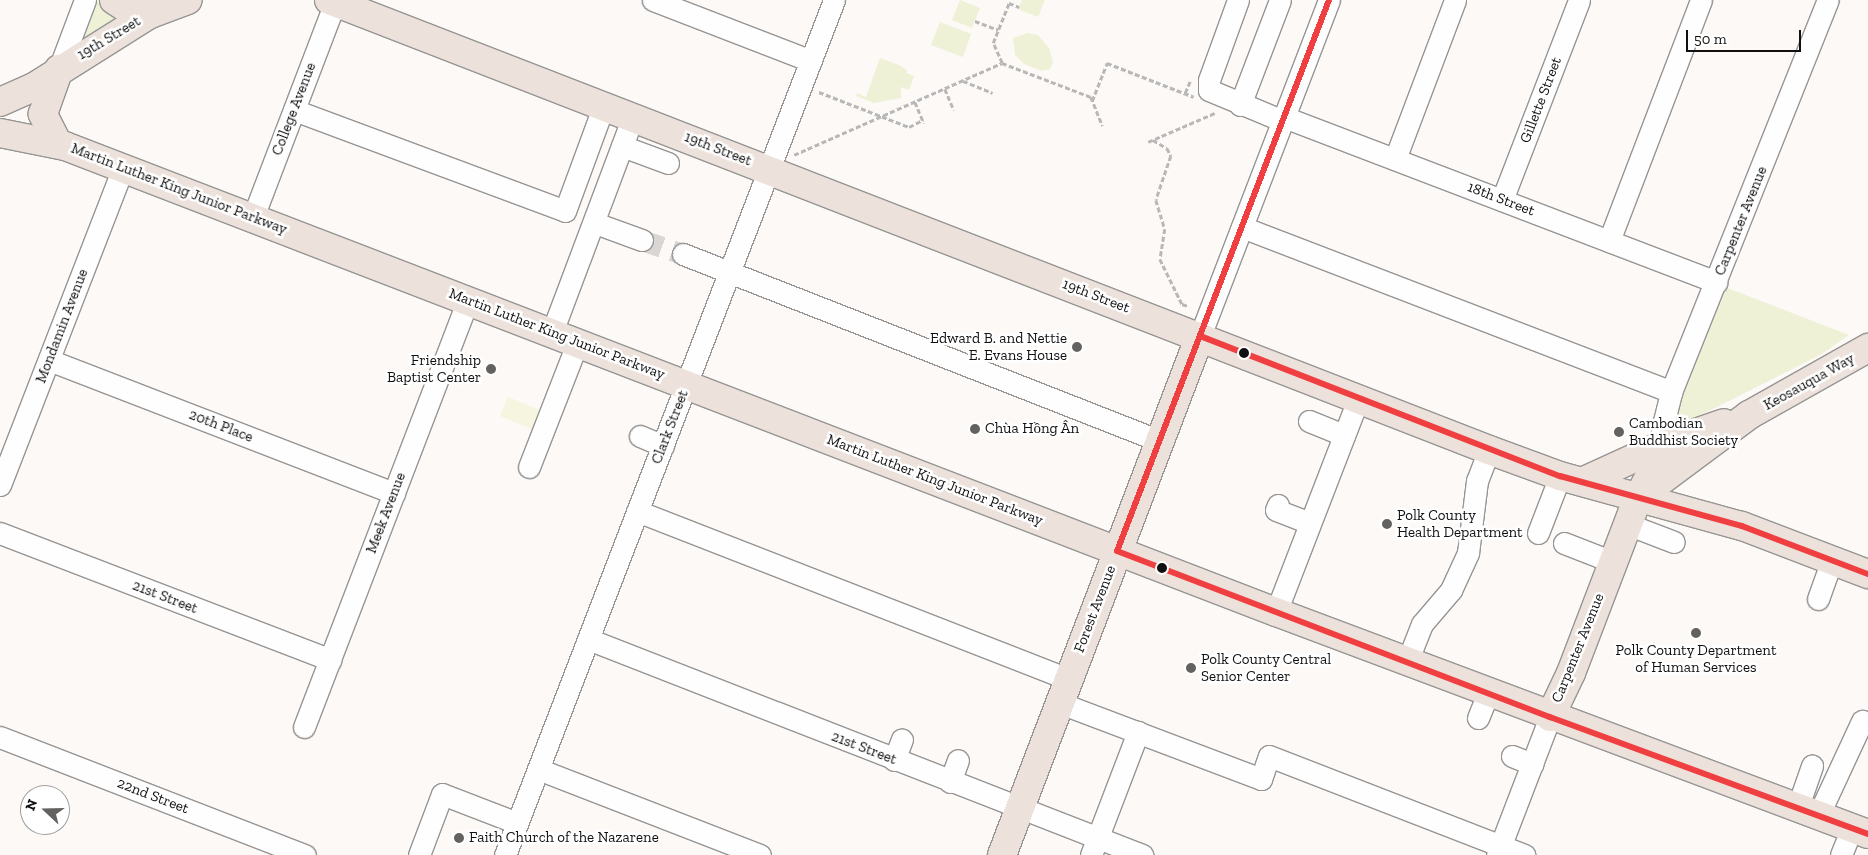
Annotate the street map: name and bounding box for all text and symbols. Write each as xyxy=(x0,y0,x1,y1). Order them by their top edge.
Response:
street label: 19th Street xyxy=(74,12,144,64)
scale bar xyxy=(1688,20,1803,52)
text: 50 m xyxy=(1694,30,1727,48)
street label: Gillette Street xyxy=(1516,54,1566,146)
street label: College Avenue xyxy=(268,60,320,158)
street label: 19th Street xyxy=(682,128,754,170)
street label: Martin Luther King Junior Parkway xyxy=(68,139,290,239)
street label: Carpenter Avenue xyxy=(1711,163,1771,279)
street label: 18th Street xyxy=(1465,178,1537,220)
street label: Mondamin Avenue xyxy=(32,266,92,386)
street label: 19th Street xyxy=(1060,275,1132,317)
street label: Martin Luther King Junior Parkway xyxy=(446,284,668,384)
place label: Edward B. and Nettie E. Evans House xyxy=(930,329,1067,364)
marker: Edward B. and Nettie E. Evans House xyxy=(1071,341,1083,353)
unlabelled marker xyxy=(1239,348,1249,358)
street label: Keosauqua Way xyxy=(1760,350,1858,414)
place label: Friendship Baptist Center xyxy=(387,351,481,386)
marker: Friendship Baptist Center xyxy=(485,363,497,375)
street label: Clark Street xyxy=(648,387,692,467)
street label: 20th Place xyxy=(186,405,256,447)
place label: Cambodian Buddhist Society xyxy=(1629,414,1738,449)
place label: Chùa Hồng Ân xyxy=(985,420,1080,438)
marker: Chùa Hồng Ân xyxy=(969,423,981,435)
marker: Cambodian Buddhist Society xyxy=(1613,426,1625,438)
street label: Martin Luther King Junior Parkway xyxy=(824,430,1046,530)
street label: Meek Avenue xyxy=(362,470,410,556)
place label: Polk County Health Department xyxy=(1397,506,1523,541)
marker: Polk County Health Department xyxy=(1381,518,1393,530)
street label: Forest Avenue xyxy=(1070,563,1120,655)
unlabelled marker xyxy=(1157,563,1167,573)
street label: 21st Street xyxy=(130,576,200,618)
street label: Carpenter Avenue xyxy=(1548,590,1608,706)
marker: Polk County Department of Human Services xyxy=(1690,627,1702,639)
place label: Polk County Department of Human Services xyxy=(1615,641,1777,676)
place label: Polk County Central Senior Center xyxy=(1201,650,1332,685)
marker: Polk County Central Senior Center xyxy=(1185,662,1197,674)
street label: 21st Street xyxy=(829,727,899,769)
street label: 22nd Street xyxy=(115,774,191,818)
north arrow xyxy=(20,785,70,835)
text: N xyxy=(22,797,41,813)
place label: Faith Church of the Nazarene xyxy=(469,829,659,847)
marker: Faith Church of the Nazarene xyxy=(453,832,465,844)

